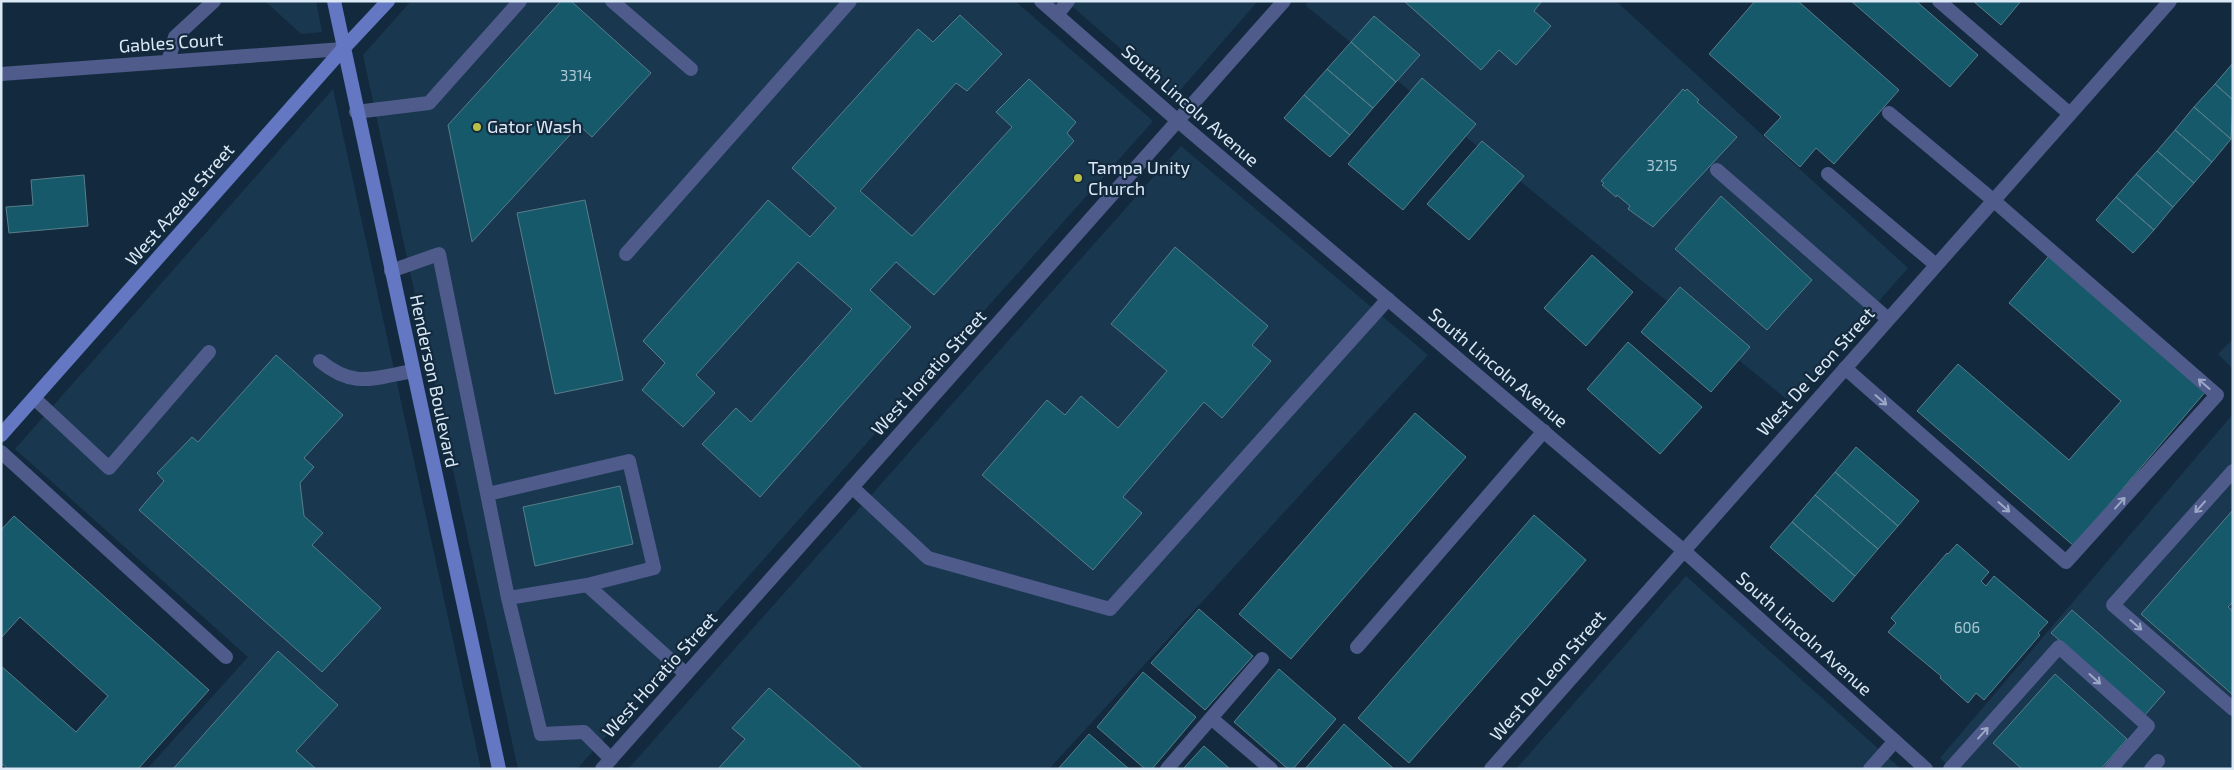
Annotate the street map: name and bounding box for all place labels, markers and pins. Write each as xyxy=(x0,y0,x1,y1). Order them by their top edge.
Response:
place label: Gator Wash xyxy=(487,115,582,137)
marker: Gator Wash xyxy=(471,121,483,133)
place label: Tampa Unity Church xyxy=(1088,156,1191,199)
marker: Tampa Unity Church xyxy=(1072,172,1084,184)

